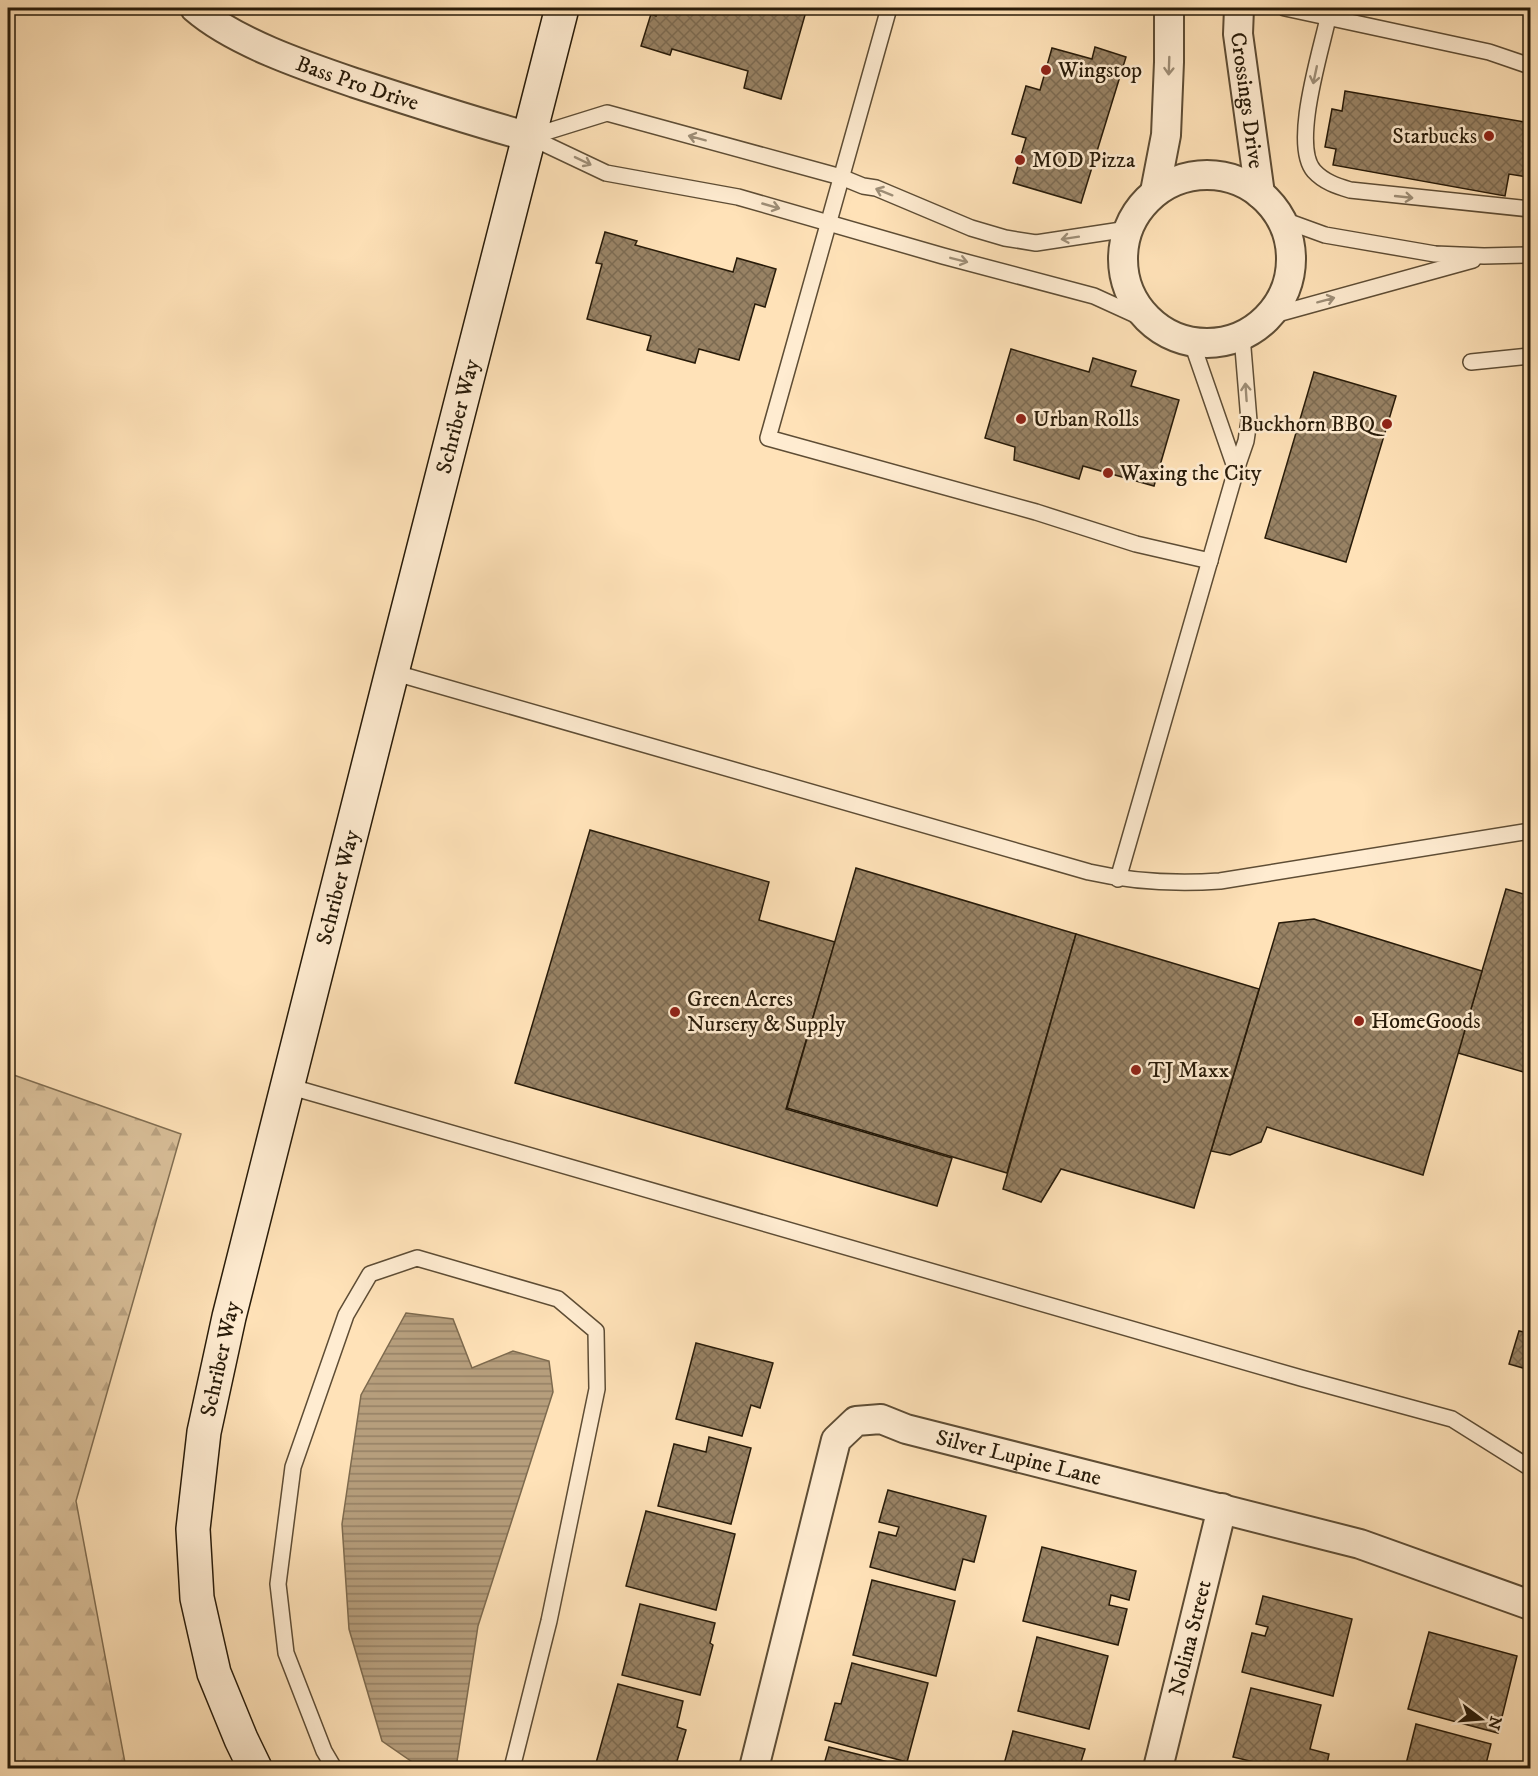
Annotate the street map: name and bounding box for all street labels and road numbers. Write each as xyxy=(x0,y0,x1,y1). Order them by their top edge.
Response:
street label: Crossings Drive xyxy=(1224,31,1270,170)
street label: Bass Pro Drive xyxy=(292,50,422,116)
street label: Schriber Way xyxy=(430,356,485,477)
street label: Schriber Way xyxy=(310,827,365,948)
street label: Schriber Way xyxy=(194,1298,246,1419)
street label: Silver Lupine Lane xyxy=(933,1424,1104,1491)
street label: Nolina Street xyxy=(1163,1577,1217,1698)

